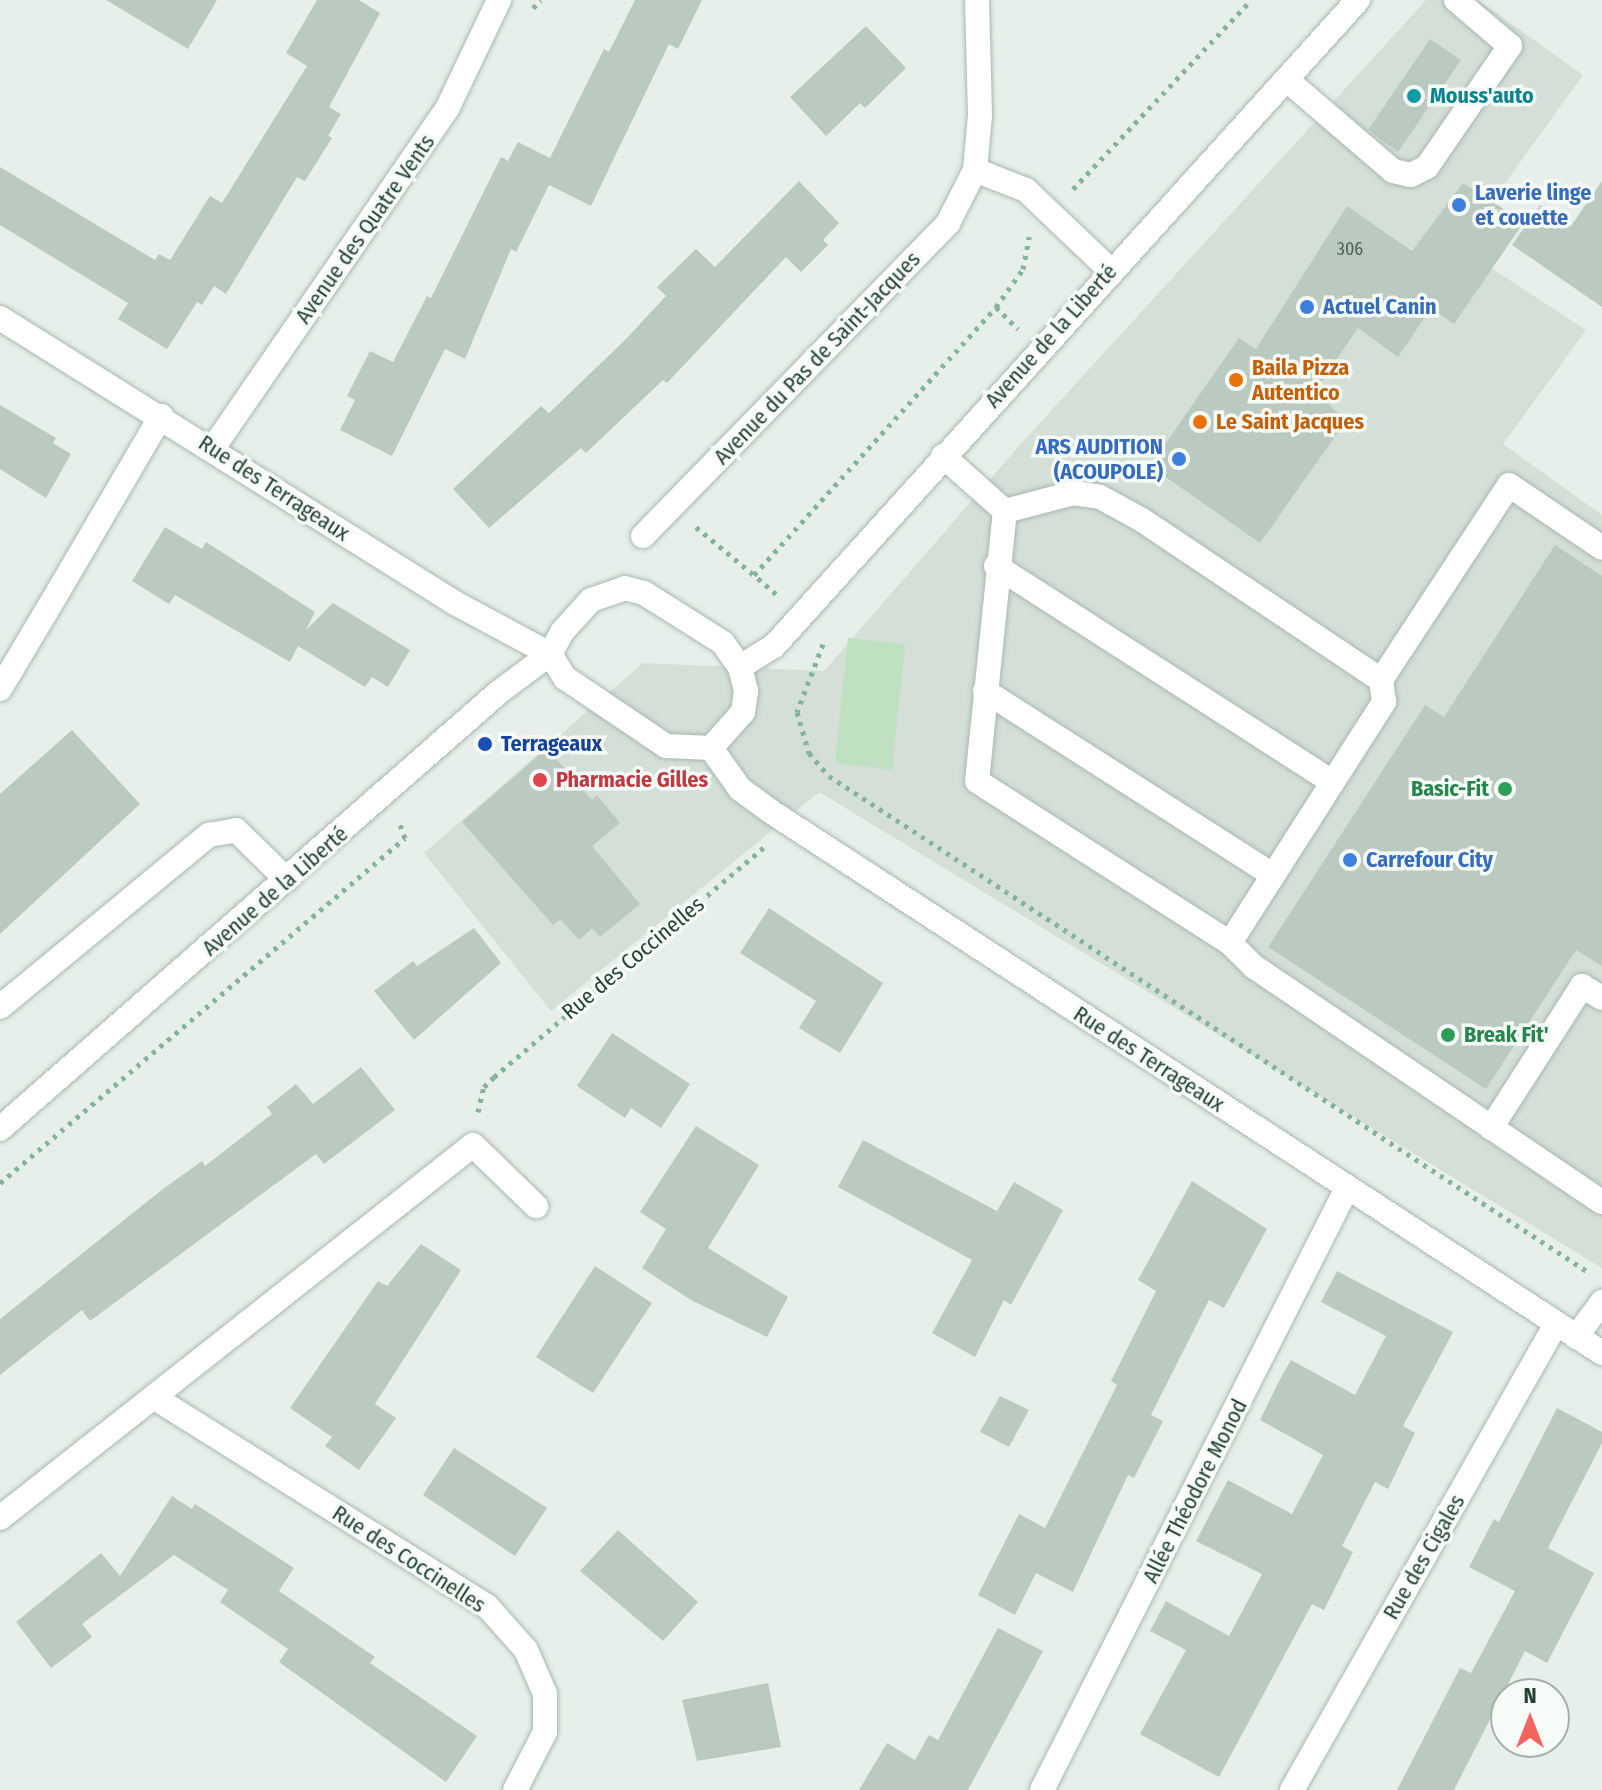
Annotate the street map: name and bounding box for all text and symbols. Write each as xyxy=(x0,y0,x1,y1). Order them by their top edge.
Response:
place label: Mouss'auto xyxy=(1430,83,1534,109)
marker: Mouss'auto xyxy=(1405,87,1423,105)
street label: Avenue des Quatre Vents xyxy=(290,129,440,329)
place label: Laverie linge et couette xyxy=(1475,179,1591,230)
marker: Laverie linge et couette xyxy=(1450,196,1468,214)
house number: 306 xyxy=(1337,238,1363,260)
street label: Avenue du Pas de Saint-Jacques xyxy=(708,246,926,470)
street label: Avenue de la Liberté xyxy=(980,259,1122,413)
place label: Actuel Canin xyxy=(1323,294,1436,320)
marker: Actuel Canin xyxy=(1298,298,1316,316)
place label: Baila Pizza Autentico xyxy=(1252,354,1349,406)
marker: Baila Pizza Autentico xyxy=(1227,371,1245,389)
place label: Le Saint Jacques xyxy=(1216,409,1364,435)
marker: Le Saint Jacques xyxy=(1191,413,1209,431)
street label: Rue des Terrageaux xyxy=(194,429,354,547)
place label: ARS AUDITION (ACOUPOLE) xyxy=(1036,433,1163,484)
marker: ARS AUDITION (ACOUPOLE) xyxy=(1170,450,1188,468)
place label: Terrageaux xyxy=(501,731,602,757)
marker: Terrageaux xyxy=(476,735,494,753)
place label: Pharmacie Gilles xyxy=(556,767,708,793)
marker: Pharmacie Gilles xyxy=(531,771,549,789)
place label: Basic-Fit xyxy=(1411,776,1489,802)
marker: Basic-Fit xyxy=(1496,780,1514,798)
street label: Avenue de la Liberté xyxy=(197,821,353,961)
place label: Carrefour City xyxy=(1366,847,1493,873)
marker: Carrefour City xyxy=(1341,851,1359,869)
street label: Rue des Coccinelles xyxy=(557,891,709,1025)
street label: Rue des Terrageaux xyxy=(1069,1000,1229,1118)
place label: Break Fit' xyxy=(1464,1022,1549,1048)
marker: Break Fit' xyxy=(1439,1026,1457,1044)
street label: Allée Théodore Monod xyxy=(1137,1395,1253,1587)
street label: Rue des Cigales xyxy=(1378,1490,1470,1624)
street label: Rue des Coccinelles xyxy=(327,1500,491,1618)
north arrow xyxy=(1490,1678,1570,1758)
text: N xyxy=(1523,1682,1537,1709)

